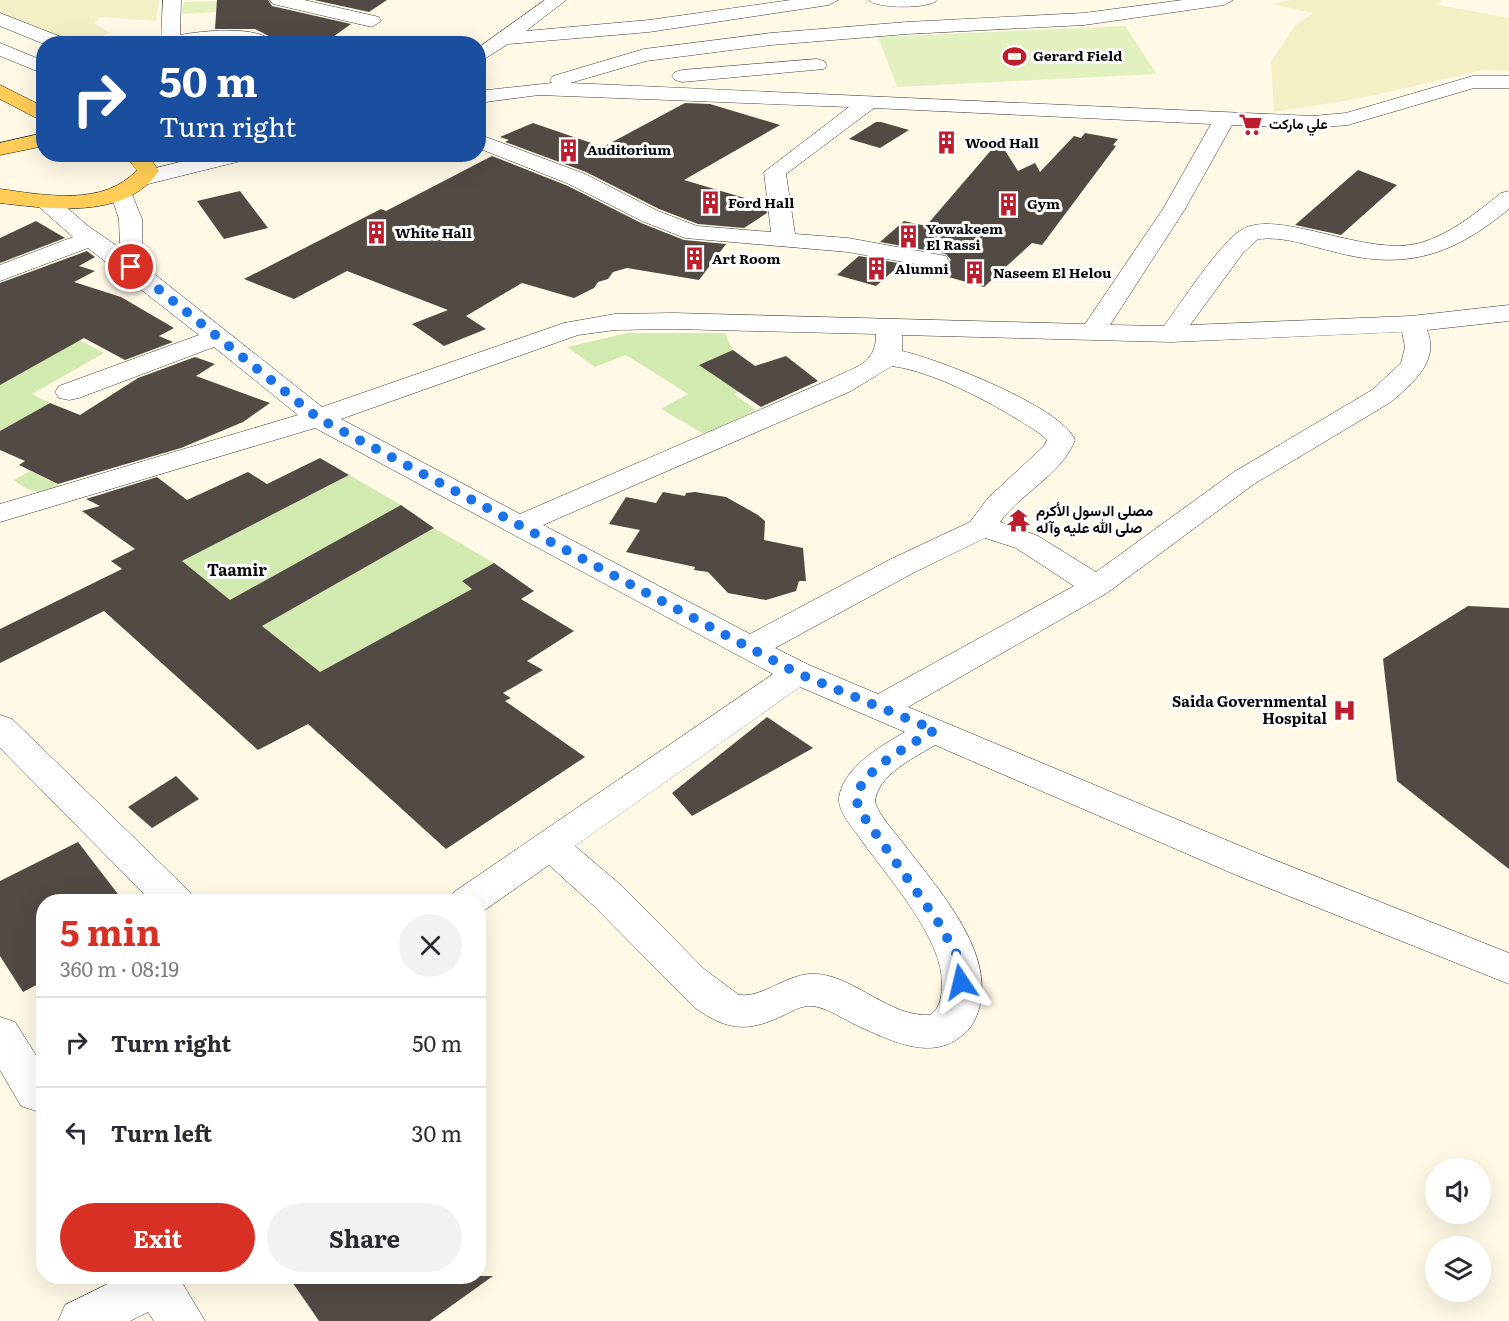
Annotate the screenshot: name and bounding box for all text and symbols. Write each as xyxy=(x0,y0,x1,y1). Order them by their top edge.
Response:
sports icon: Gerard Field xyxy=(1002,43,1028,69)
place label: Gerard Field xyxy=(1033,45,1122,65)
text: 50 m xyxy=(159,48,258,110)
icon: right xyxy=(60,60,138,138)
text: Turn right xyxy=(159,105,296,145)
supermarket icon: علي ماركت xyxy=(1238,111,1264,137)
place label: علي ماركت xyxy=(1269,113,1328,136)
building icon: Wood Hall xyxy=(934,130,960,156)
place label: Wood Hall xyxy=(965,132,1039,152)
building icon: Auditorium xyxy=(556,137,582,163)
place label: Auditorium xyxy=(587,139,671,159)
building icon: Ford Hall xyxy=(697,190,723,216)
building icon: Gym xyxy=(996,191,1022,217)
place label: Ford Hall xyxy=(728,192,794,212)
place label: Gym xyxy=(1027,193,1060,213)
place label: Yowakeem El Rassi xyxy=(926,218,1003,254)
building icon: White Hall xyxy=(364,220,390,246)
place label: White Hall xyxy=(395,222,472,242)
building icon: Yowakeem El Rassi xyxy=(895,224,921,250)
pin xyxy=(105,241,156,292)
building icon: Art Room xyxy=(681,246,707,272)
place label: Art Room xyxy=(712,248,780,268)
icon: arrive xyxy=(114,250,147,283)
building icon: Alumni xyxy=(864,256,890,282)
place label: Alumni xyxy=(895,258,949,278)
building icon: Naseem El Helou xyxy=(962,260,988,286)
place label: Naseem El Helou xyxy=(993,262,1112,282)
place label: مصلى الرسول الأكرم صلى الله عليه وآله xyxy=(1036,498,1153,538)
temple icon: مصلى الرسول الأكرم صلى الله عليه وآله xyxy=(1005,507,1031,533)
district label: Taamir xyxy=(207,557,267,581)
place label: Saida Governmental Hospital xyxy=(1172,689,1328,729)
hospital icon: Saida Governmental Hospital xyxy=(1332,698,1358,724)
text: 5 min xyxy=(60,904,161,957)
button: close xyxy=(399,914,462,977)
position arrow xyxy=(929,950,993,1014)
text: 360 m · 08:19 xyxy=(60,953,179,983)
icon: right xyxy=(60,1026,93,1059)
text: Turn right xyxy=(111,1026,231,1059)
text: 50 m xyxy=(412,1026,462,1059)
icon: left xyxy=(60,1116,93,1149)
text: Turn left xyxy=(111,1116,212,1149)
text: 30 m xyxy=(412,1116,462,1149)
map controls xyxy=(1425,1158,1491,1302)
button: sound xyxy=(1425,1158,1491,1224)
button: Exit xyxy=(60,1203,255,1272)
button: Share xyxy=(267,1203,462,1272)
button: layers xyxy=(1425,1236,1491,1302)

